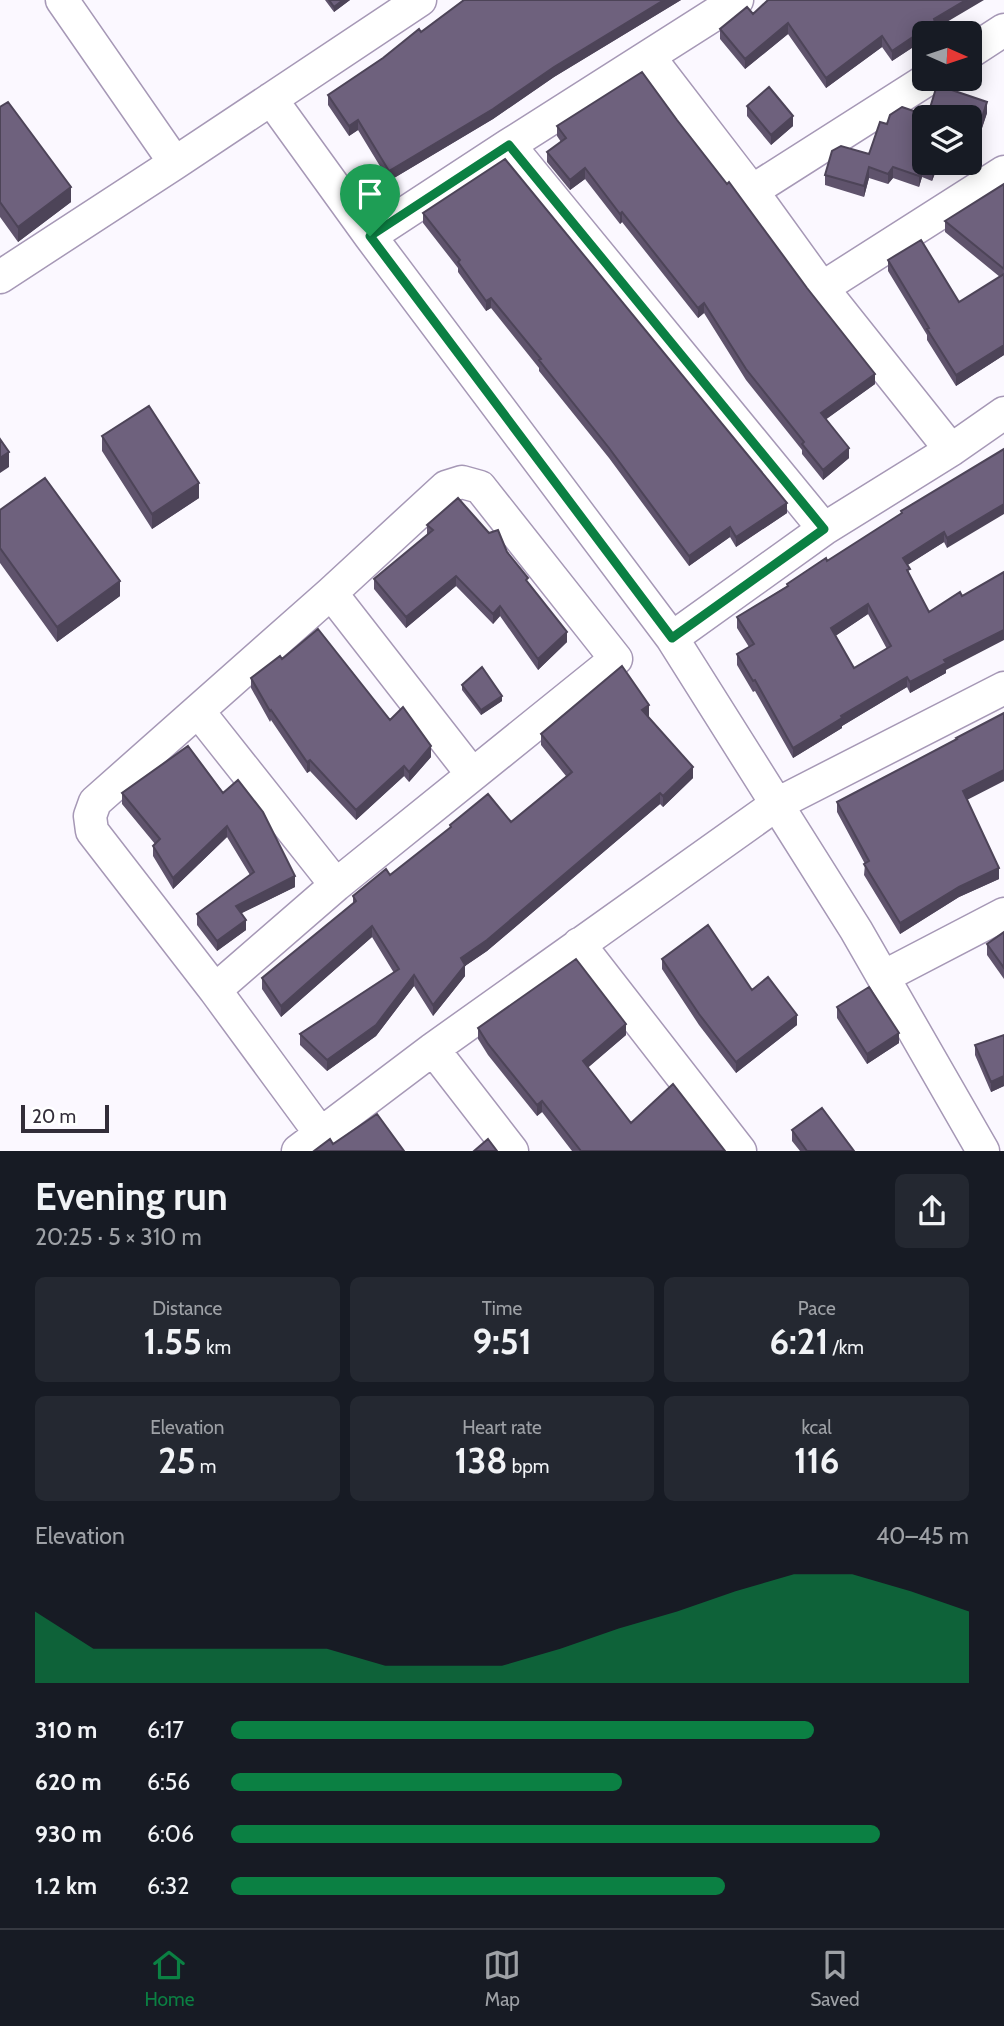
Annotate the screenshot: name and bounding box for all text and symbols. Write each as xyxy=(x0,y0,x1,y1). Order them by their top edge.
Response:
north arrow xyxy=(912,21,982,91)
map controls xyxy=(912,21,982,175)
button: layers xyxy=(912,105,982,175)
pin xyxy=(340,164,400,236)
icon: arrive xyxy=(351,175,389,213)
scale bar xyxy=(21,1102,108,1134)
text: 20 m xyxy=(32,1105,76,1128)
text: Evening run xyxy=(35,1173,228,1220)
button: share xyxy=(895,1174,969,1248)
text: 20:25 · 5 × 310 m xyxy=(35,1223,202,1251)
text: Distance xyxy=(152,1297,222,1320)
text: Time xyxy=(482,1297,522,1320)
text: Pace xyxy=(798,1297,836,1320)
text: 1.55 xyxy=(143,1320,202,1363)
text: 9:51 xyxy=(472,1320,532,1363)
text: 6:21 xyxy=(769,1320,828,1363)
text: km xyxy=(202,1336,231,1359)
text: /km xyxy=(828,1336,864,1359)
text: Elevation xyxy=(150,1416,224,1439)
text: Heart rate xyxy=(462,1416,542,1439)
text: kcal xyxy=(801,1416,832,1439)
text: 25 xyxy=(158,1439,196,1482)
text: 138 xyxy=(454,1439,507,1482)
text: 116 xyxy=(794,1439,839,1482)
text: m xyxy=(196,1455,216,1478)
text: bpm xyxy=(507,1455,549,1478)
text: Elevation xyxy=(35,1522,125,1550)
text: 40–45 m xyxy=(876,1522,969,1550)
text: 310 m xyxy=(35,1716,97,1744)
text: 6:17 xyxy=(147,1716,184,1744)
text: 620 m xyxy=(35,1768,102,1796)
text: 6:56 xyxy=(147,1768,190,1796)
text: 930 m xyxy=(35,1820,102,1848)
text: 6:06 xyxy=(147,1820,194,1848)
text: 1.2 km xyxy=(35,1872,97,1900)
text: 6:32 xyxy=(147,1872,189,1900)
tab: Home xyxy=(144,1946,194,2011)
tab: Map xyxy=(483,1946,521,2011)
tab: Saved xyxy=(810,1946,860,2011)

